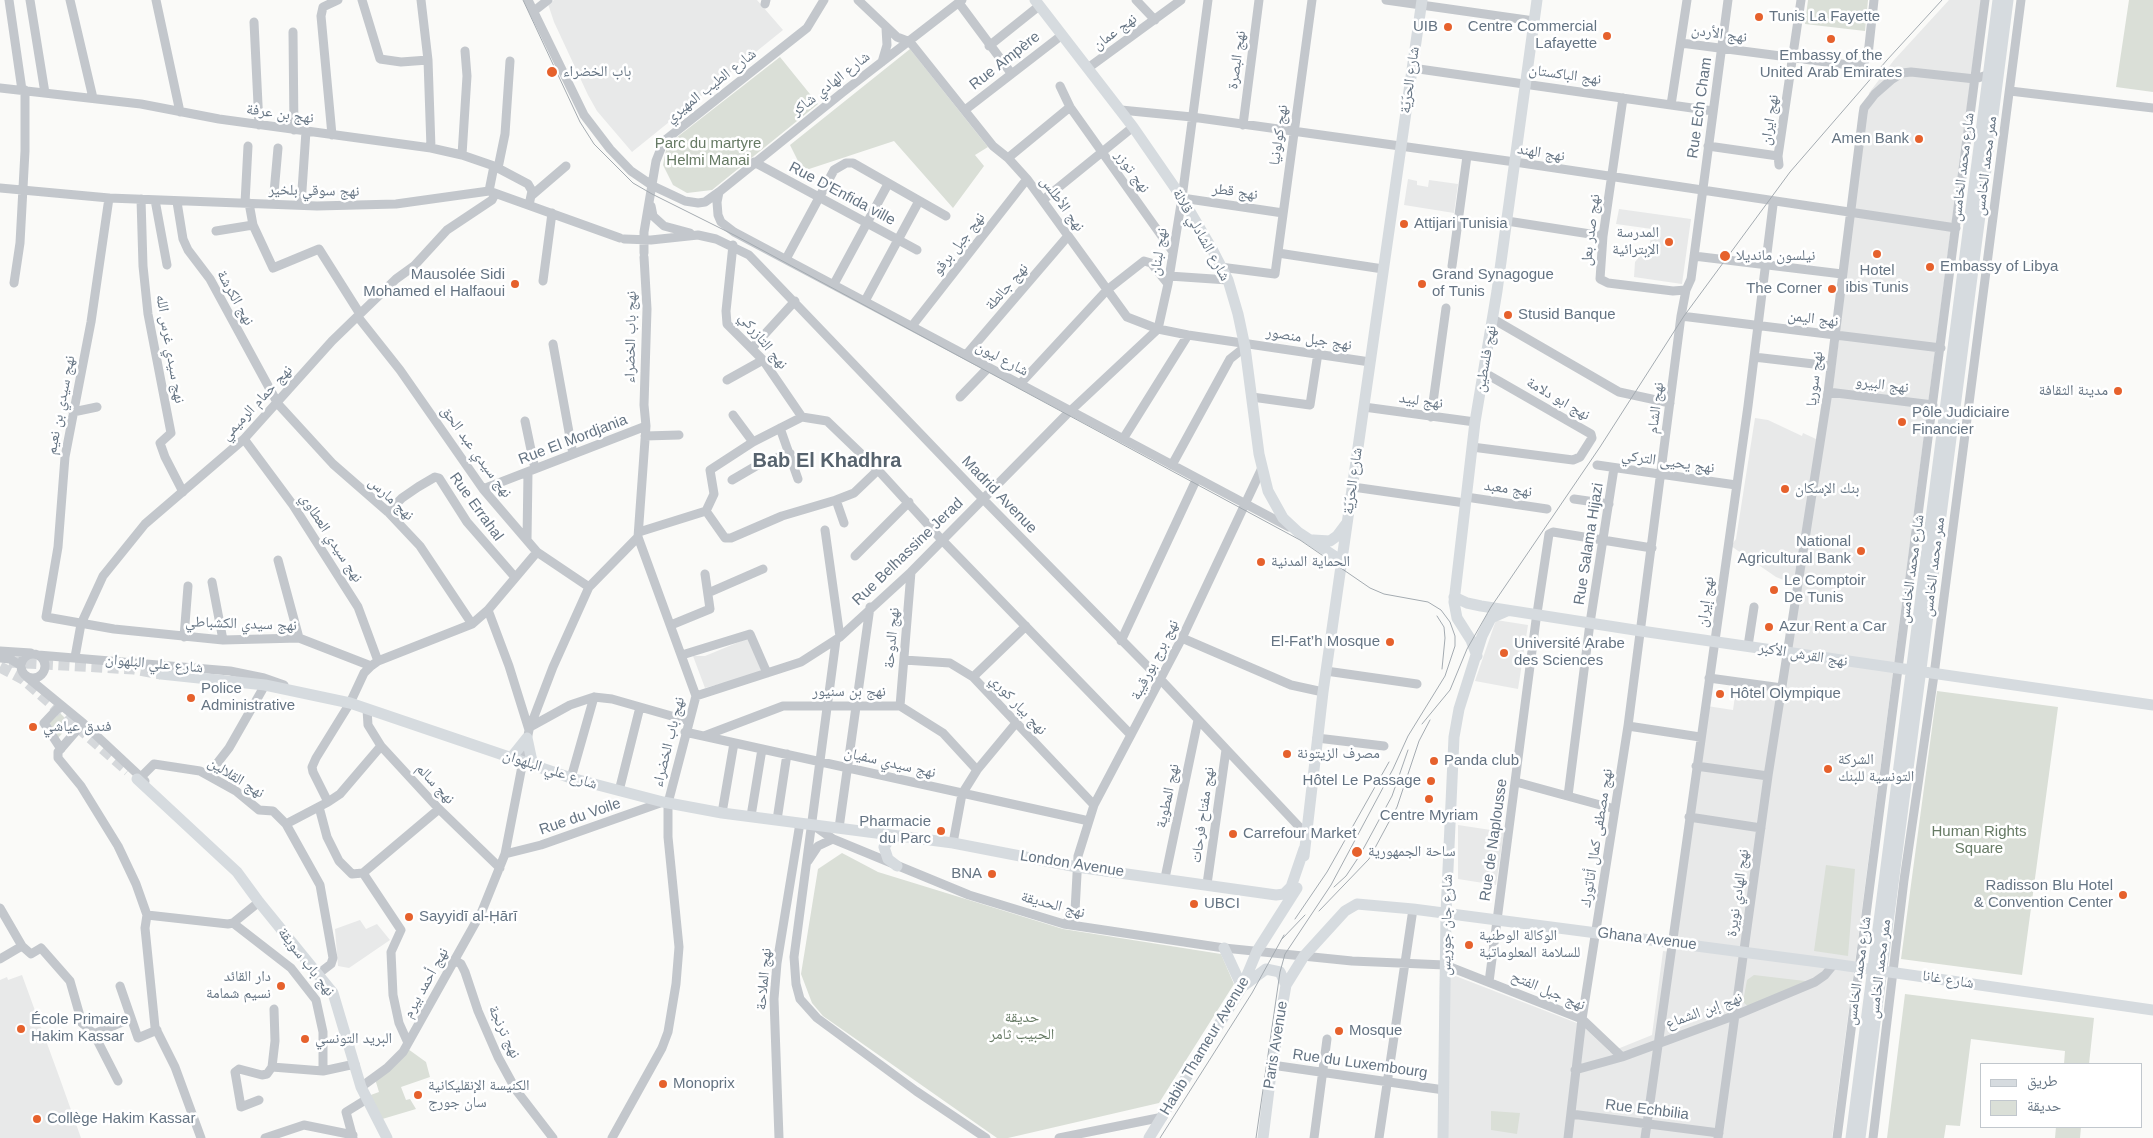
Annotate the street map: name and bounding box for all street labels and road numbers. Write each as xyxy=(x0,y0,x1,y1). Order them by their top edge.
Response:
street label: نهج عمان xyxy=(1089,10,1141,54)
street label: نهج الأردن xyxy=(1690,21,1748,47)
street label: Rue Ampère xyxy=(966,28,1044,94)
street label: نهج البصرة xyxy=(1224,30,1250,90)
street label: شارع الطيب المهيري xyxy=(662,45,760,127)
street label: شارع الحرّيّة xyxy=(1396,45,1424,115)
street label: شارع الهادي شاكر xyxy=(788,48,874,120)
street label: Rue Ech Cham xyxy=(1684,56,1716,160)
street label: نهج الباكستان xyxy=(1528,61,1602,89)
street label: نهج ايران xyxy=(1757,93,1783,147)
street label: نهج بن عرفة xyxy=(245,100,315,128)
street label: نهج كولونيا xyxy=(1266,104,1292,166)
street label: شارع محمد الخامس xyxy=(1947,112,1979,222)
street label: ممر محمد الخامس xyxy=(1971,115,2001,217)
street label: نهج الهند xyxy=(1516,140,1566,166)
street label: نهج توزر xyxy=(1111,147,1153,197)
street label: Rue D'Enfida ville xyxy=(786,158,898,230)
street label: نهج الأطلس xyxy=(1036,173,1088,235)
street label: نهج قطر xyxy=(1211,180,1259,204)
street label: نهج سوقي بلخير xyxy=(268,181,360,201)
street label: شارع الشادلي قلالة xyxy=(1168,186,1234,284)
street label: نهج صدر بعل xyxy=(1578,193,1604,267)
street label: نهج جبل برقو xyxy=(929,209,989,279)
street label: نهج لبنان xyxy=(1146,227,1172,277)
street label: نهج جالطة xyxy=(982,260,1032,314)
street label: نهج الكرشة xyxy=(213,267,257,329)
street label: نهج باب الخضراء xyxy=(621,291,641,383)
street label: نهج سيدي غرس الله xyxy=(152,293,188,405)
street label: نهج اليمن xyxy=(1787,307,1839,331)
street label: نهج التازركي xyxy=(735,309,791,373)
street label: نهج جبل منصور xyxy=(1265,323,1353,355)
street label: نهج فلسطين xyxy=(1471,324,1501,394)
street label: شارع ليون xyxy=(973,338,1031,380)
street label: نهج سوريا xyxy=(1803,350,1827,408)
street label: نهج سيدي بن نعيم xyxy=(43,354,79,456)
street label: نهج حمام الرميمي xyxy=(217,362,297,444)
street label: نهج البيرو xyxy=(1854,373,1910,397)
street label: نهج ابو دلامة xyxy=(1523,374,1593,424)
street label: نهج الشام xyxy=(1644,381,1668,435)
street label: نهج لبيد xyxy=(1398,389,1444,413)
street label: نهج سيدي عبد الحق xyxy=(437,402,515,502)
street label: Rue El Mordjania xyxy=(516,411,630,469)
street label: شارع الحرّيّة xyxy=(1339,446,1367,516)
street label: نهج يحيى التركي xyxy=(1620,447,1716,477)
street label: Madrid Avenue xyxy=(958,453,1040,537)
street label: Rue Errahal xyxy=(445,469,507,545)
street label: نهج مارس xyxy=(365,473,417,525)
street label: نهج معبد xyxy=(1483,477,1533,501)
street label: Rue Salama Hijazi xyxy=(1570,482,1608,606)
street label: نهج سيدي العطاوي xyxy=(296,490,366,586)
street label: Rue Belhassine Jerad xyxy=(849,495,967,609)
street label: شارع محمد الخامس xyxy=(1895,513,1929,625)
street label: ممر محمد الخامس xyxy=(1919,516,1949,618)
street label: نهج إيران xyxy=(1694,575,1718,629)
street label: نهج الدوحة xyxy=(880,607,904,669)
street label: نهج سيدي الكشباطي xyxy=(185,613,297,635)
street label: نهج برج بورقيبة xyxy=(1127,617,1183,703)
street label: نهج القرش الأكبر xyxy=(1757,639,1849,671)
street label: شارع علي البلهوان xyxy=(104,651,204,677)
street label: نهج بيار كوري xyxy=(986,671,1050,739)
street label: نهج بن سنيور xyxy=(812,683,886,701)
street label: نهج باب الخضراء xyxy=(649,695,689,789)
street label: نهج سيدي سفيان xyxy=(842,744,938,782)
street label: شارع علي البلهوان xyxy=(500,746,600,794)
street label: نهج القلالين xyxy=(204,754,268,802)
street label: نهج سالم xyxy=(412,760,458,808)
street label: نهج المطوية xyxy=(1152,762,1184,830)
street label: نهج مفتاح فرحات xyxy=(1187,766,1219,864)
street label: نهج مصطفى كمال أتاتورك xyxy=(1577,767,1617,909)
street label: Rue de Naplousse xyxy=(1476,778,1512,902)
street label: Rue du Voile xyxy=(537,795,623,839)
street label: London Avenue xyxy=(1019,847,1125,881)
street label: نهج الهادي نويرة xyxy=(1723,848,1753,938)
street label: شارع جان جوريس xyxy=(1437,874,1457,976)
street label: نهج الحديقة xyxy=(1019,888,1087,922)
street label: شارع محمد الخامس xyxy=(1842,915,1876,1027)
street label: ممر محمد الخامس xyxy=(1865,918,1895,1020)
street label: نهج باب سويقة xyxy=(274,924,338,1000)
street label: Ghana Avenue xyxy=(1596,924,1698,954)
street label: نهج أحمد بيرم xyxy=(399,945,453,1021)
street label: نهج الملاحة xyxy=(752,947,776,1011)
street label: نهج جبل الفتح xyxy=(1508,967,1588,1015)
street label: شارع غانا xyxy=(1921,967,1975,993)
street label: Habib Thameur Avenue xyxy=(1157,974,1253,1118)
street label: نهج إبن الشماع xyxy=(1663,989,1745,1033)
street label: Paris Avenue xyxy=(1260,1000,1292,1090)
street label: نهج ترنجة xyxy=(484,1003,524,1061)
street label: Rue du Luxembourg xyxy=(1291,1046,1429,1082)
street label: Rue Echbilia xyxy=(1604,1096,1690,1124)

